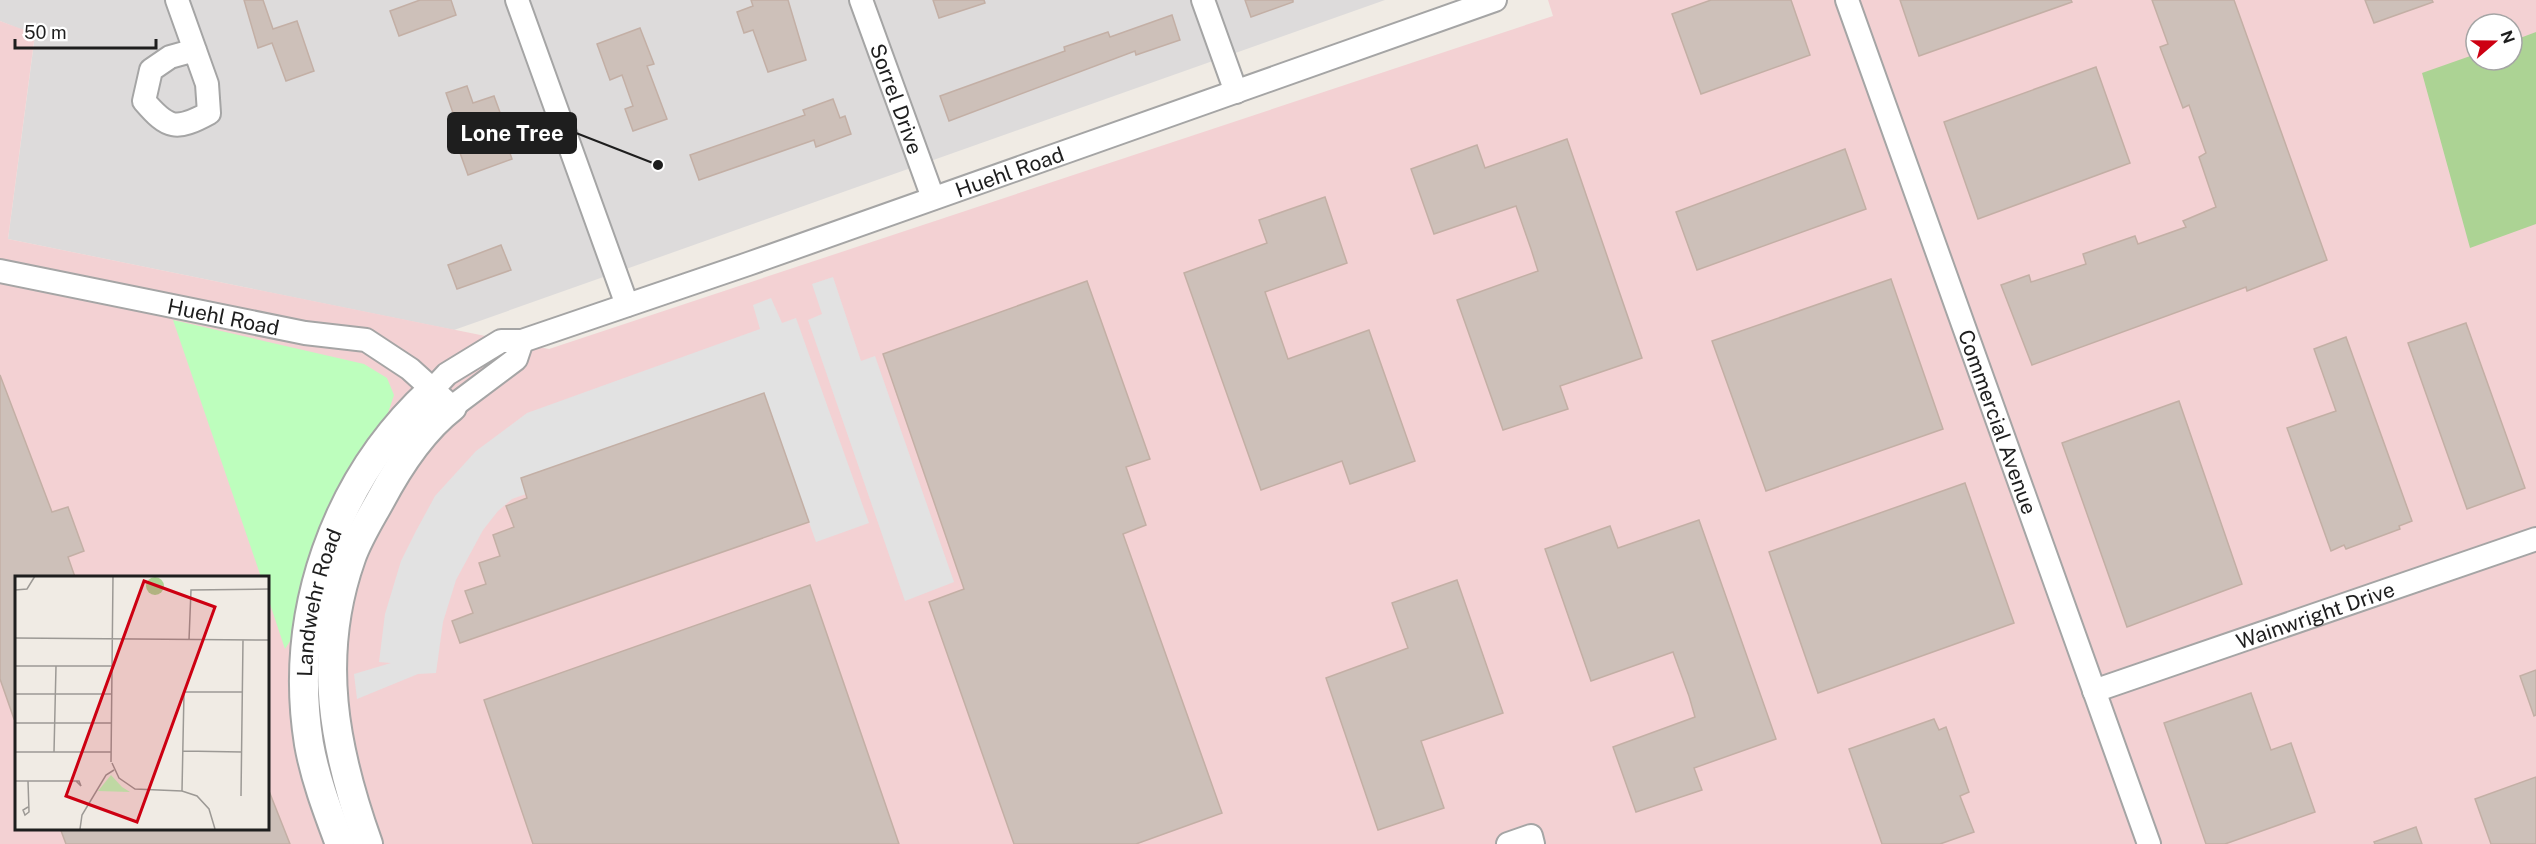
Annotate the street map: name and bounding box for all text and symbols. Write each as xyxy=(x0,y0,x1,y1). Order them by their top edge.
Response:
scale bar xyxy=(15,12,156,50)
north arrow xyxy=(2464,12,2524,72)
text: 50 m xyxy=(24,22,67,43)
text: N xyxy=(2497,28,2519,46)
street label: Sorrel Drive xyxy=(865,40,928,157)
callout: Lone Tree xyxy=(448,113,576,153)
text: Lone Tree xyxy=(460,120,564,146)
street label: Huehl Road xyxy=(952,141,1067,202)
street label: Huehl Road xyxy=(165,293,282,340)
street label: Commercial Avenue xyxy=(1953,326,2042,518)
street label: Landwehr Road xyxy=(292,525,346,677)
inset map xyxy=(15,576,268,829)
street label: Wainwright Drive xyxy=(2233,576,2398,654)

